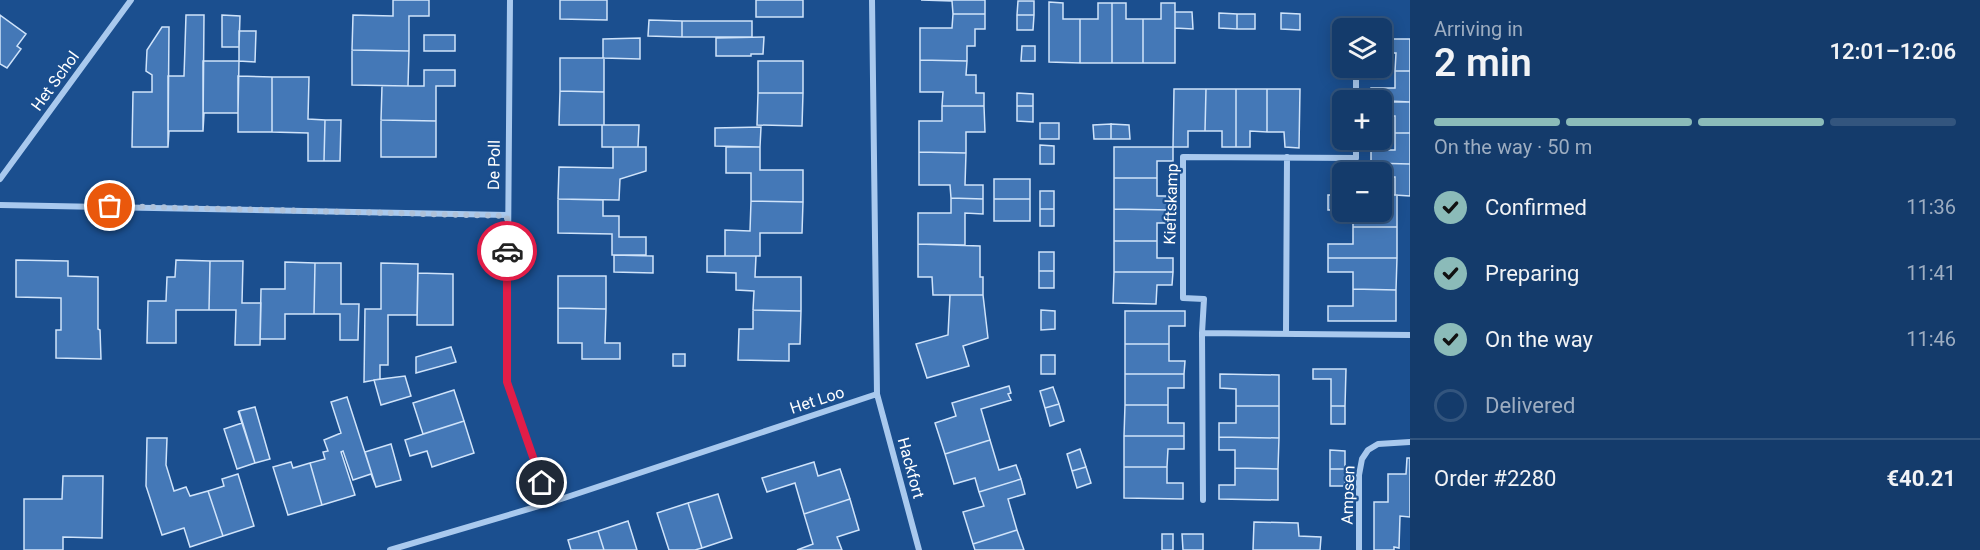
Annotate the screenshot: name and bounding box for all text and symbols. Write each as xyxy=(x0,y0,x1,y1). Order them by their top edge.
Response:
text: Arriving in xyxy=(1434,17,1523,41)
map controls xyxy=(1332,18,1392,222)
button: layers xyxy=(1332,18,1392,78)
text: 12:01–12:06 xyxy=(1829,39,1956,64)
text: 2 min xyxy=(1434,40,1532,86)
street label: Het Schol xyxy=(27,48,83,114)
button: + xyxy=(1332,90,1392,150)
text: On the way · 50 m xyxy=(1434,135,1592,159)
street label: De Poll xyxy=(484,140,504,190)
button: − xyxy=(1332,162,1392,222)
street label: Kieftskamp xyxy=(1160,163,1182,245)
pin xyxy=(84,180,135,231)
icon: bag xyxy=(93,189,126,222)
icon: check xyxy=(1434,191,1467,224)
text: Confirmed xyxy=(1485,195,1587,220)
text: 11:36 xyxy=(1906,195,1956,219)
courier xyxy=(477,221,537,281)
icon: car xyxy=(491,235,524,268)
icon: check xyxy=(1434,257,1467,290)
text: Preparing xyxy=(1485,261,1579,286)
text: 11:41 xyxy=(1906,261,1956,285)
icon: check xyxy=(1434,323,1467,356)
text: On the way xyxy=(1485,327,1593,352)
text: 11:46 xyxy=(1906,327,1956,351)
street label: Het Loo xyxy=(787,382,847,418)
text: Delivered xyxy=(1485,393,1575,418)
street label: Hackfort xyxy=(894,435,928,501)
pin xyxy=(516,457,567,508)
street label: Ampsen xyxy=(1337,465,1359,525)
icon: home xyxy=(525,466,558,499)
text: Order #2280 xyxy=(1434,466,1556,491)
text: €40.21 xyxy=(1887,466,1956,491)

